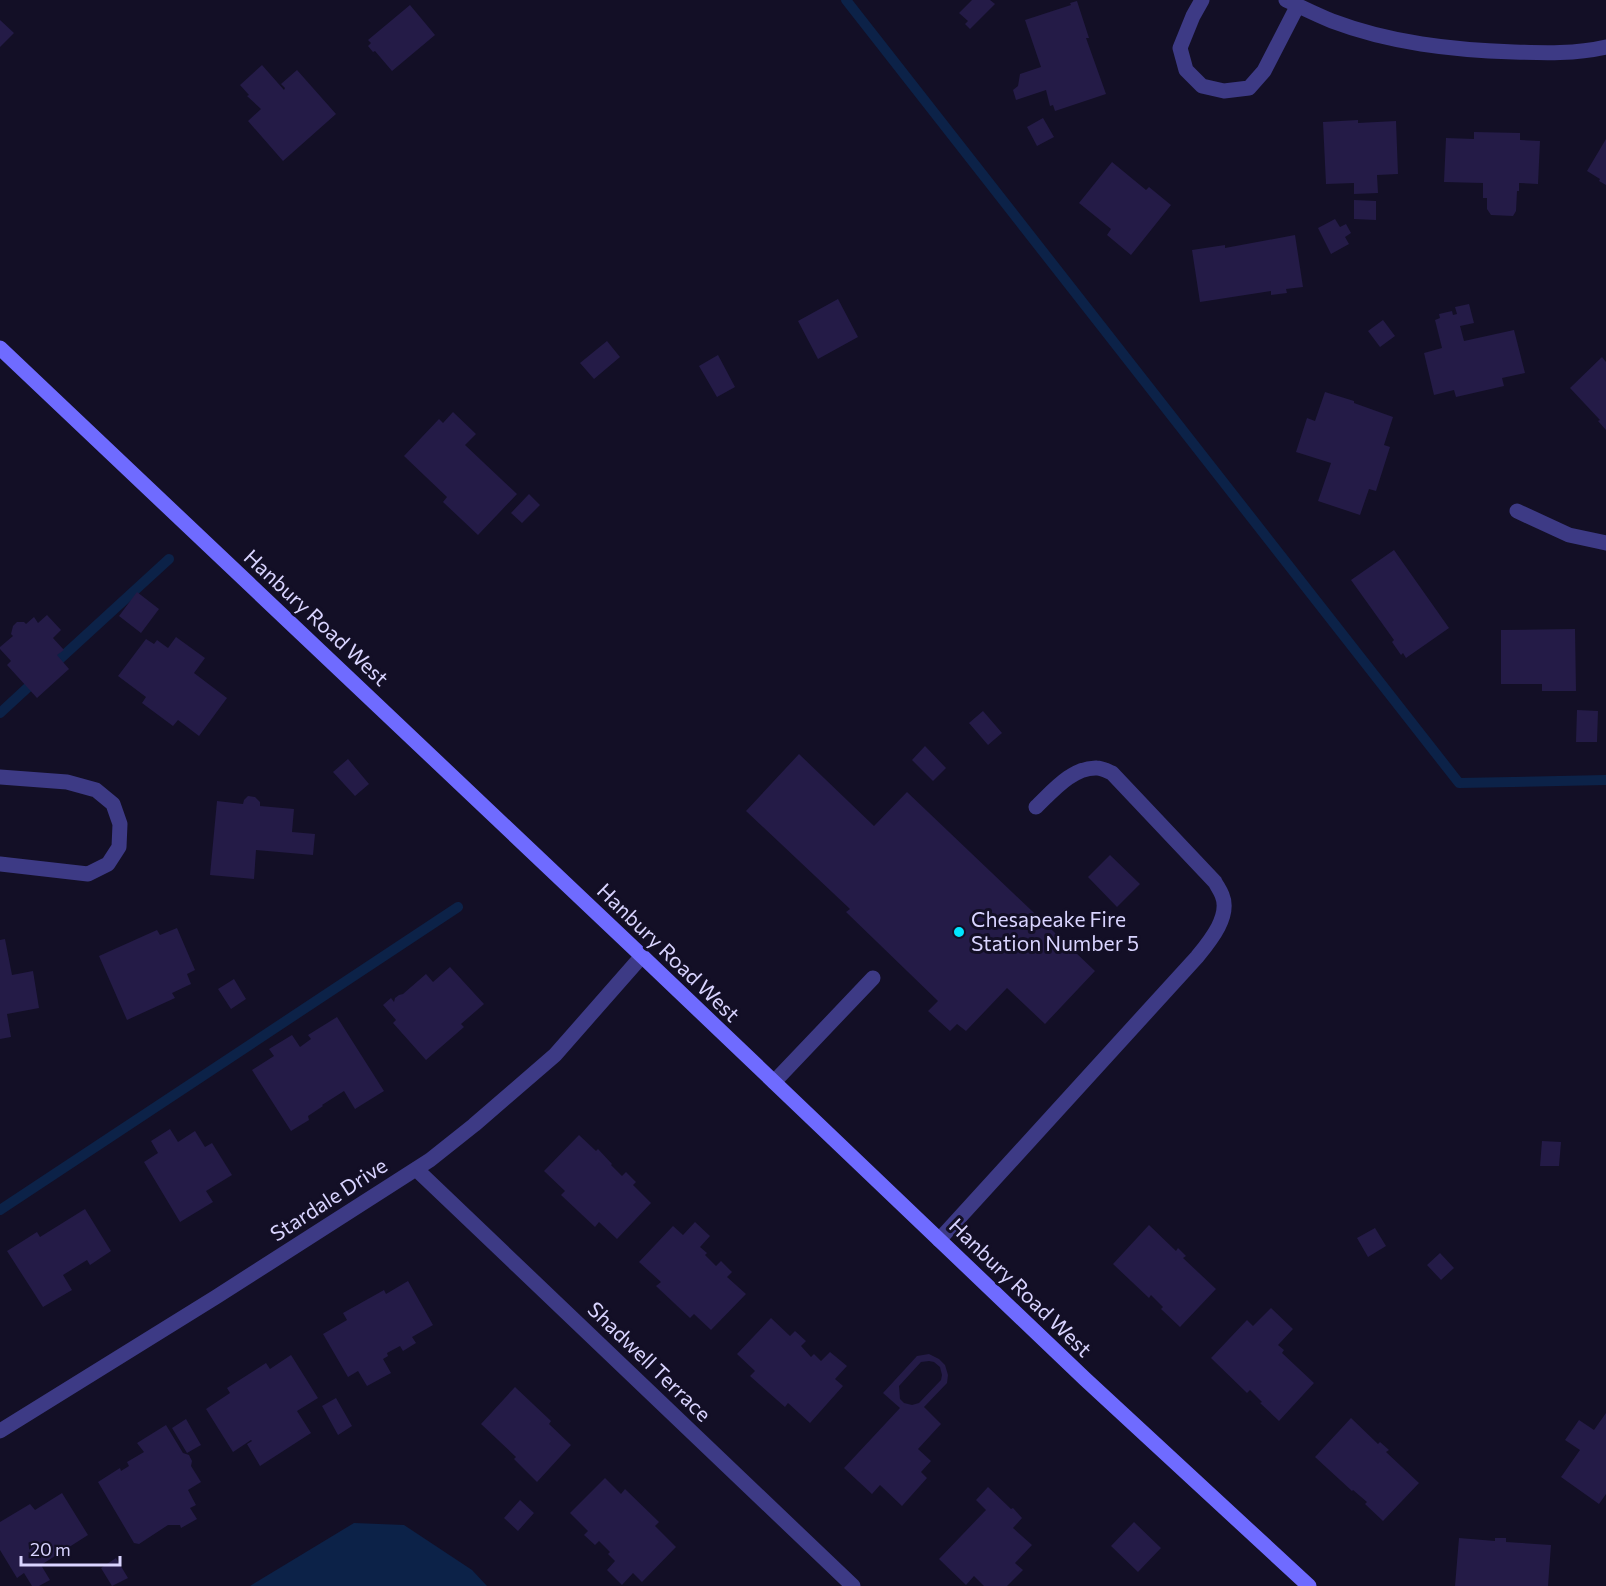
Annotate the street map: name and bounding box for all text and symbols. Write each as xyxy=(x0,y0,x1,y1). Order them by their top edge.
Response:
street label: Hanbury Road West xyxy=(240,544,394,690)
street label: Hanbury Road West xyxy=(593,877,745,1026)
place label: Chesapeake Fire Station Number 5 xyxy=(971,906,1139,955)
marker: Chesapeake Fire Station Number 5 xyxy=(952,925,966,939)
street label: Stardale Drive xyxy=(265,1152,391,1246)
street label: Hanbury Road West xyxy=(945,1212,1097,1361)
street label: Shadwell Terrace xyxy=(583,1296,717,1426)
scale bar xyxy=(21,1529,120,1567)
text: 20 m xyxy=(30,1538,71,1560)

